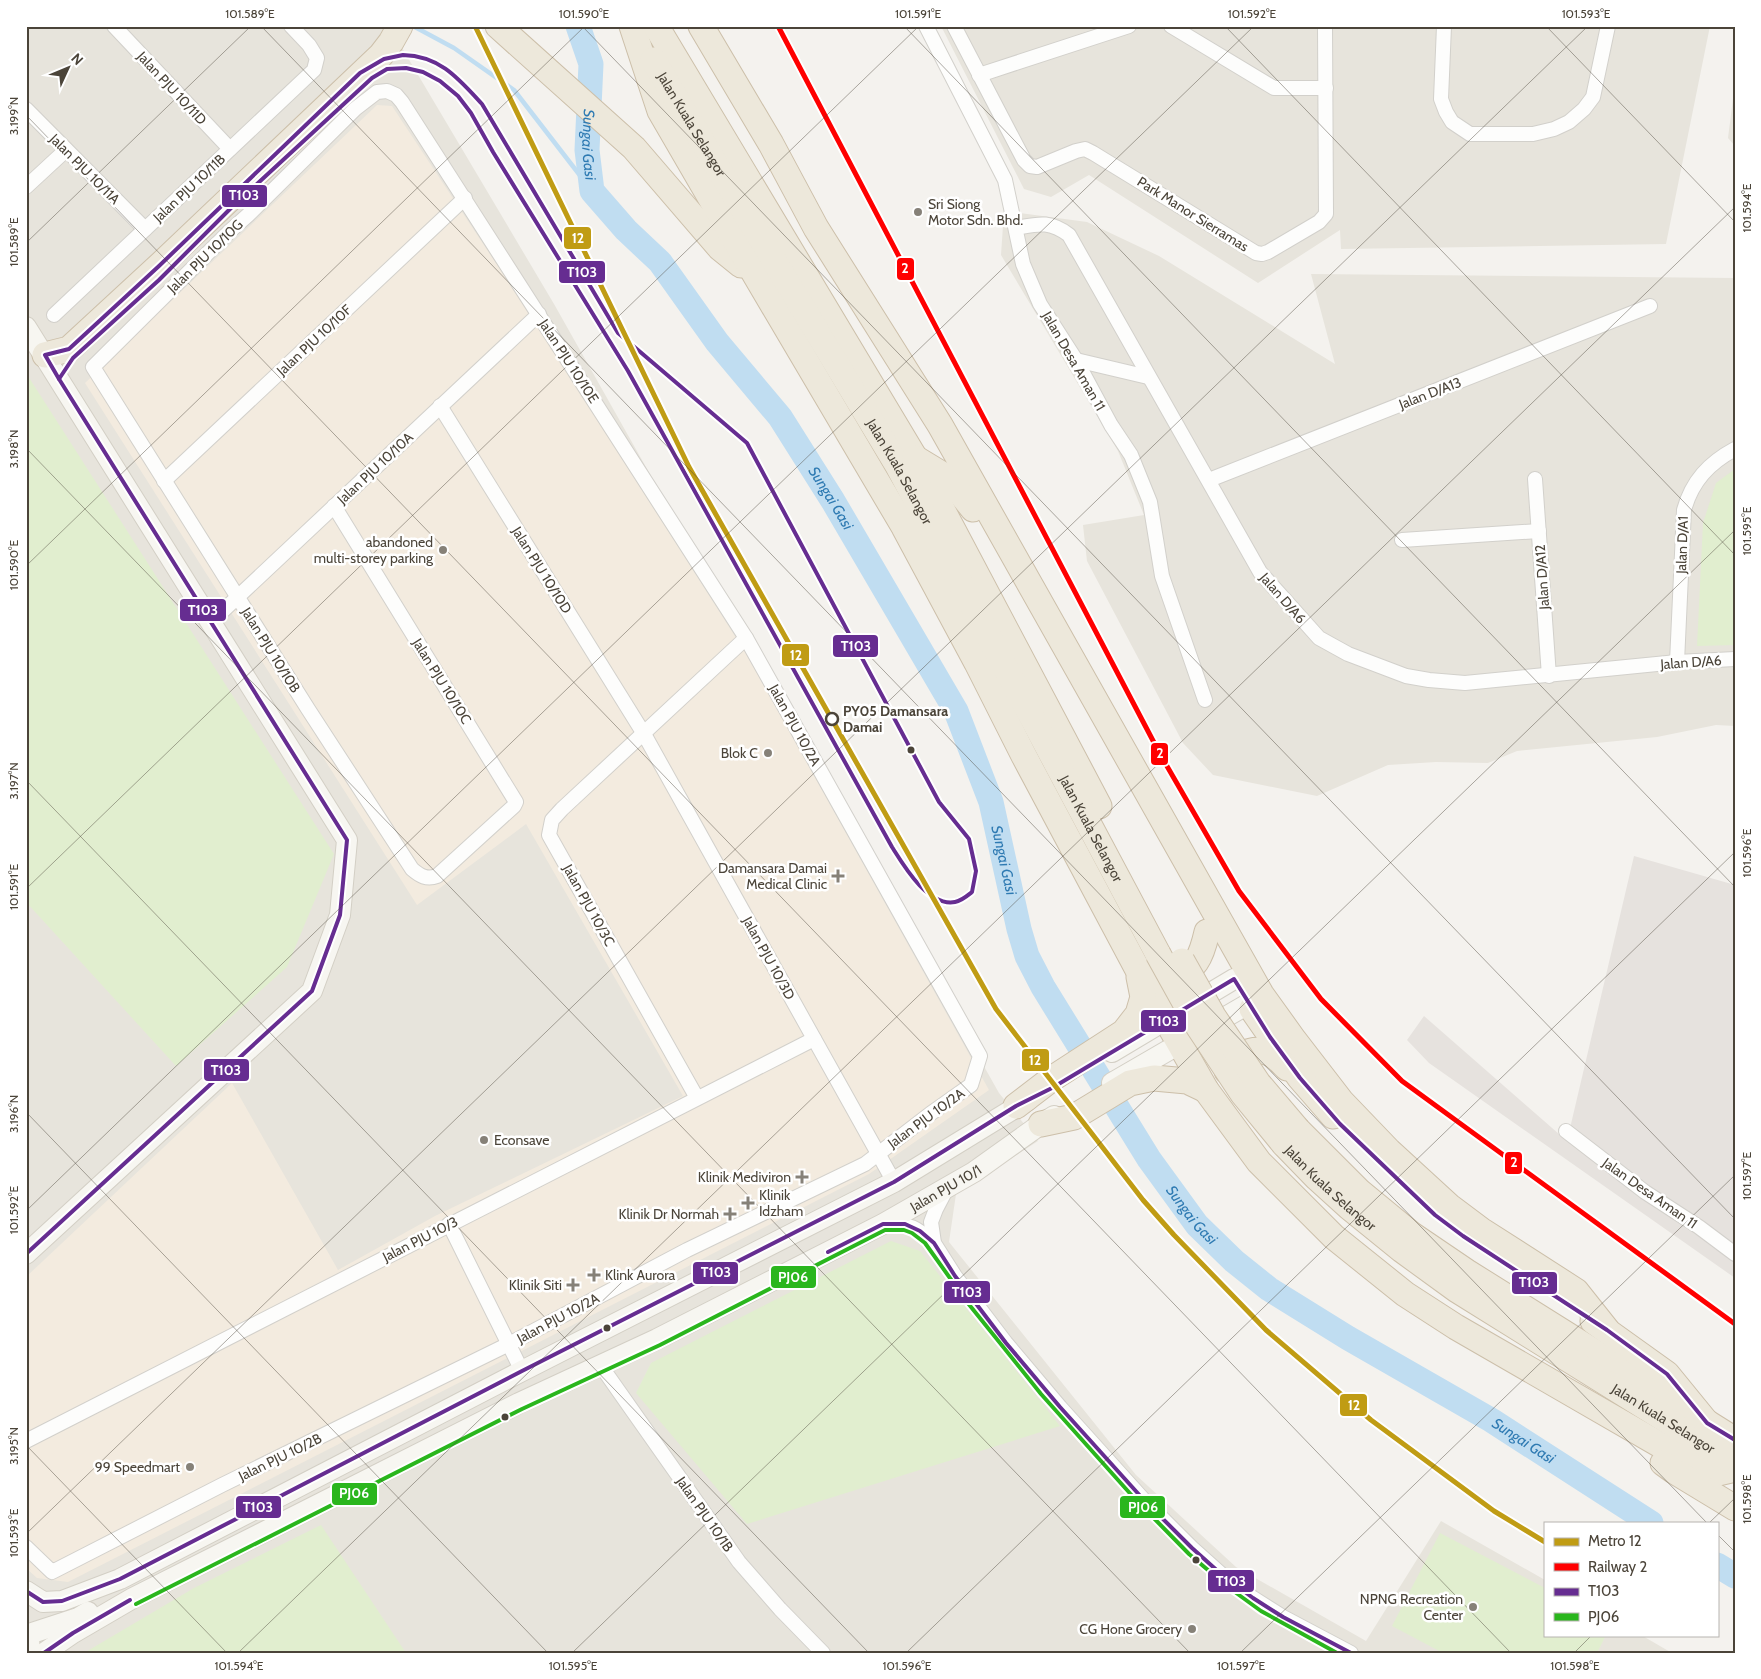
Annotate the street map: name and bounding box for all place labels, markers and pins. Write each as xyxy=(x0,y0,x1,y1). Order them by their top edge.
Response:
place label: Sri Siong Motor Sdn. Bhd. xyxy=(928,195,1023,229)
marker: Sri Siong Motor Sdn. Bhd. xyxy=(912,206,924,218)
place label: abandoned multi-storey parking xyxy=(314,533,434,567)
marker: abandoned multi-storey parking xyxy=(437,544,449,556)
place label: PY05 Damansara Damai xyxy=(843,702,948,736)
marker: PY05 Damansara Damai xyxy=(825,712,839,726)
place label: Blok C xyxy=(721,744,758,762)
unlabelled marker xyxy=(906,745,916,755)
marker: Blok C xyxy=(762,747,774,759)
place label: Damansara Damai Medical Clinic xyxy=(718,859,827,893)
marker: Damansara Damai Medical Clinic xyxy=(831,869,845,883)
place label: Econsave xyxy=(494,1131,550,1149)
marker: Econsave xyxy=(478,1134,490,1146)
place label: Klinik Mediviron xyxy=(698,1168,791,1186)
marker: Klinik Mediviron xyxy=(795,1170,809,1184)
place label: Klinik Idzham xyxy=(759,1186,803,1220)
marker: Klinik Idzham xyxy=(741,1196,755,1210)
place label: Klinik Dr Normah xyxy=(619,1205,719,1223)
marker: Klinik Dr Normah xyxy=(723,1207,737,1221)
place label: Klink Aurora xyxy=(605,1266,676,1284)
marker: Klink Aurora xyxy=(587,1268,601,1282)
place label: Klinik Siti xyxy=(509,1276,562,1294)
marker: Klinik Siti xyxy=(566,1278,580,1292)
unlabelled marker xyxy=(602,1323,612,1333)
unlabelled marker xyxy=(500,1412,510,1422)
place label: 99 Speedmart xyxy=(95,1458,180,1476)
marker: 99 Speedmart xyxy=(184,1461,196,1473)
unlabelled marker xyxy=(1191,1555,1201,1565)
place label: NPNG Recreation Center xyxy=(1360,1590,1464,1624)
marker: NPNG Recreation Center xyxy=(1467,1601,1479,1613)
place label: CG Hone Grocery xyxy=(1079,1620,1182,1638)
marker: CG Hone Grocery xyxy=(1186,1623,1198,1635)

